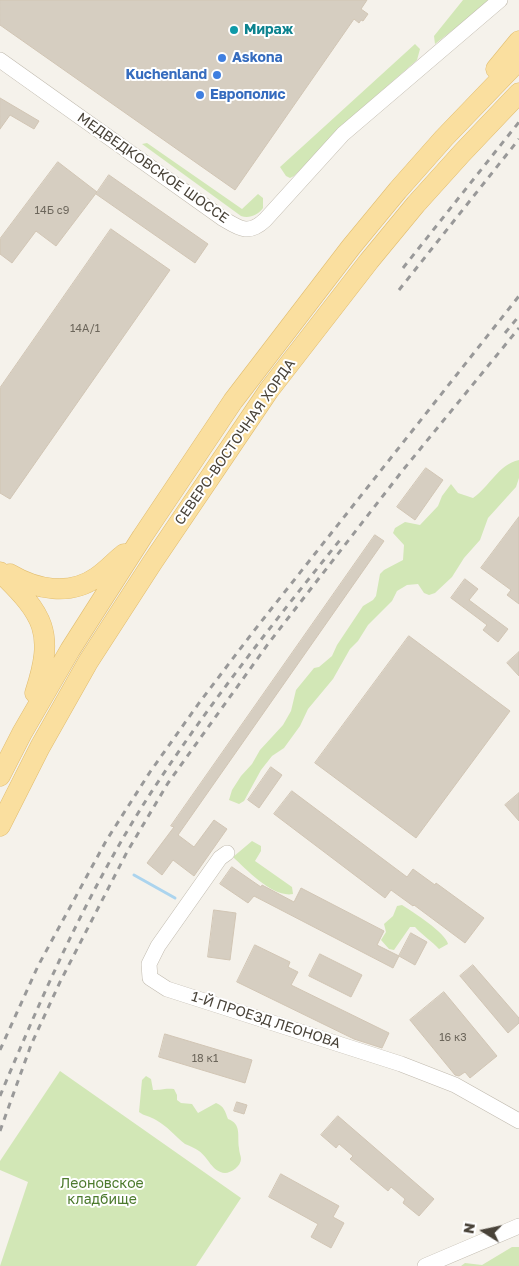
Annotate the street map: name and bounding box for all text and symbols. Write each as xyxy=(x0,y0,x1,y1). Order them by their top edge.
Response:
place label: Мираж xyxy=(244,22,293,38)
marker: Мираж xyxy=(228,24,240,36)
place label: Askona xyxy=(232,50,283,66)
marker: Askona xyxy=(216,52,228,64)
place label: Kuchenland xyxy=(126,67,207,83)
marker: Kuchenland xyxy=(211,69,223,81)
place label: Европолис xyxy=(210,87,285,103)
marker: Европолис xyxy=(194,89,206,101)
street label: МЕДВЕДКОВСКОЕ ШОССЕ xyxy=(74,109,232,227)
house number: 14Б с9 xyxy=(35,204,69,218)
house number: 14А/1 xyxy=(70,322,100,336)
street label: СЕВЕРО-ВОСТОЧНАЯ ХОРДА xyxy=(171,356,299,528)
street label: 1-Й ПРОЕЗД ЛЕОНОВА xyxy=(189,988,343,1052)
house number: 16 к3 xyxy=(439,1031,467,1045)
house number: 18 к1 xyxy=(192,1052,218,1066)
park label: Леоновское кладбище xyxy=(60,1176,144,1208)
north arrow xyxy=(459,1206,509,1256)
text: N xyxy=(459,1222,478,1235)

